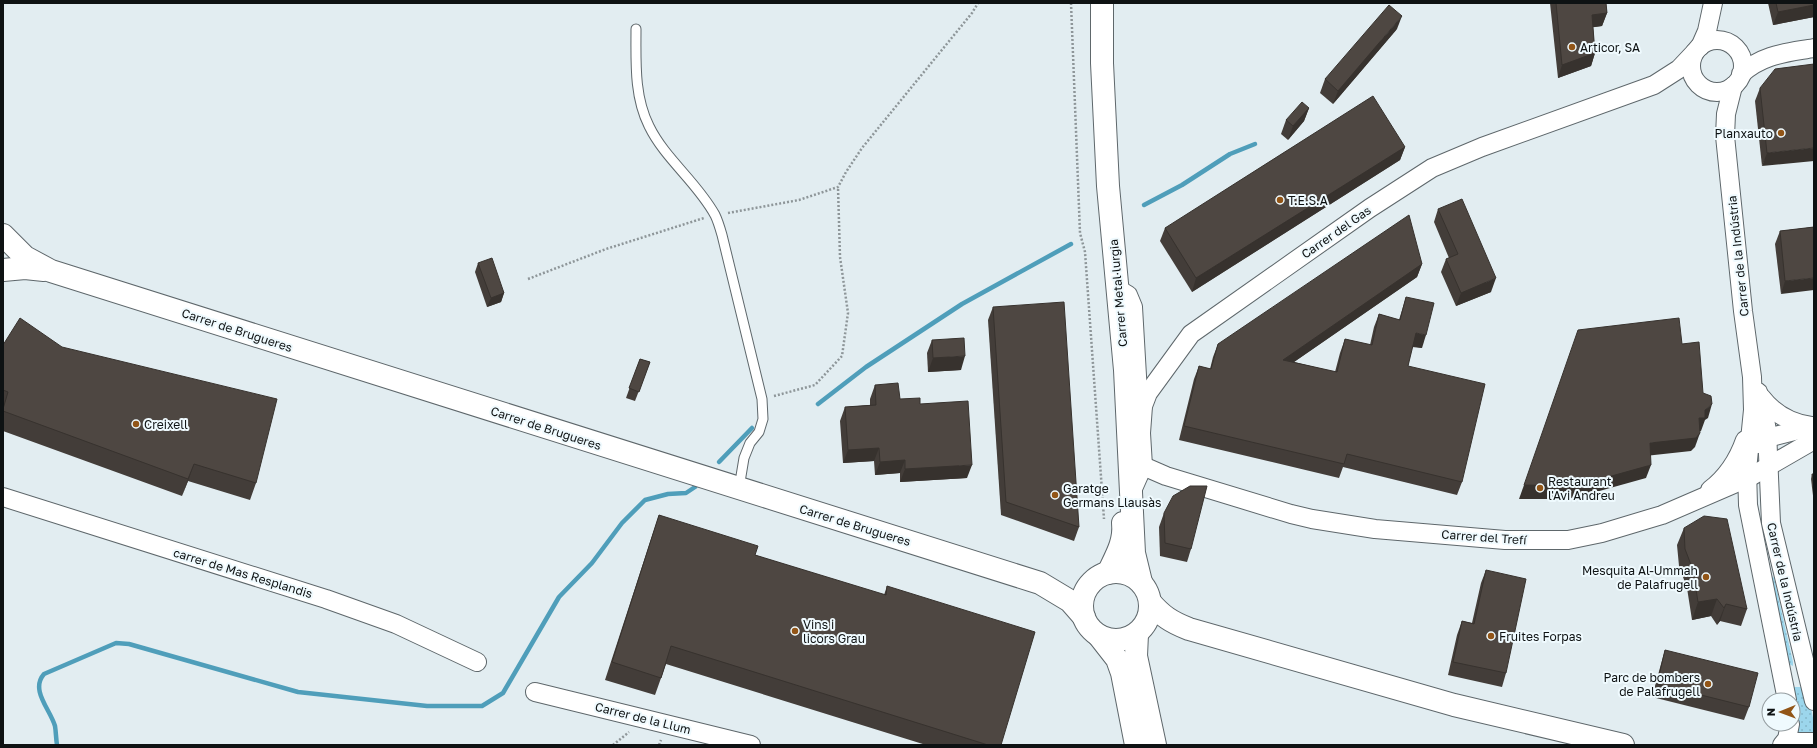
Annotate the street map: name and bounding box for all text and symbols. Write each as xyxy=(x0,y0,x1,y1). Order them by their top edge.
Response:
place label: Articor, SA xyxy=(1580,40,1640,55)
marker: Articor, SA xyxy=(1567,42,1577,52)
place label: Planxauto xyxy=(1715,126,1773,141)
marker: Planxauto xyxy=(1776,128,1786,138)
place label: T.E.S.A xyxy=(1288,193,1328,208)
marker: T.E.S.A xyxy=(1275,195,1285,205)
street label: Carrer de la Indústria xyxy=(1724,195,1752,317)
street label: Carrer del Gas xyxy=(1298,202,1374,262)
street label: Carrer Metal·lurgia xyxy=(1106,238,1130,348)
street label: Carrer de Brugueres xyxy=(180,305,294,355)
street label: Carrer de Brugueres xyxy=(489,403,603,453)
place label: Creixell xyxy=(144,417,188,432)
marker: Creixell xyxy=(131,419,141,429)
place label: Restaurant l'Avi Andreu xyxy=(1548,474,1615,503)
place label: Garatge Germans Llausàs xyxy=(1063,481,1161,510)
marker: Restaurant l'Avi Andreu xyxy=(1535,483,1545,493)
marker: Garatge Germans Llausàs xyxy=(1050,490,1060,500)
street label: Carrer de Brugueres xyxy=(798,501,912,549)
street label: Carrer de la Indústria xyxy=(1764,521,1806,643)
street label: Carrer del Trefí xyxy=(1441,527,1528,548)
street label: carrer de Mas Resplandis xyxy=(172,545,314,601)
place label: Mesquita Al-Ummah de Palafrugell xyxy=(1582,563,1698,592)
marker: Mesquita Al-Ummah de Palafrugell xyxy=(1701,572,1711,582)
place label: Vins i licors Grau xyxy=(803,617,865,646)
marker: Vins i licors Grau xyxy=(790,626,800,636)
place label: Fruites Forpas xyxy=(1499,629,1582,644)
marker: Fruites Forpas xyxy=(1486,631,1496,641)
place label: Parc de bombers de Palafrugell xyxy=(1603,670,1700,699)
marker: Parc de bombers de Palafrugell xyxy=(1703,679,1713,689)
north arrow xyxy=(1761,692,1801,732)
street label: Carrer de la Llum xyxy=(594,699,692,737)
text: N xyxy=(1764,708,1777,716)

